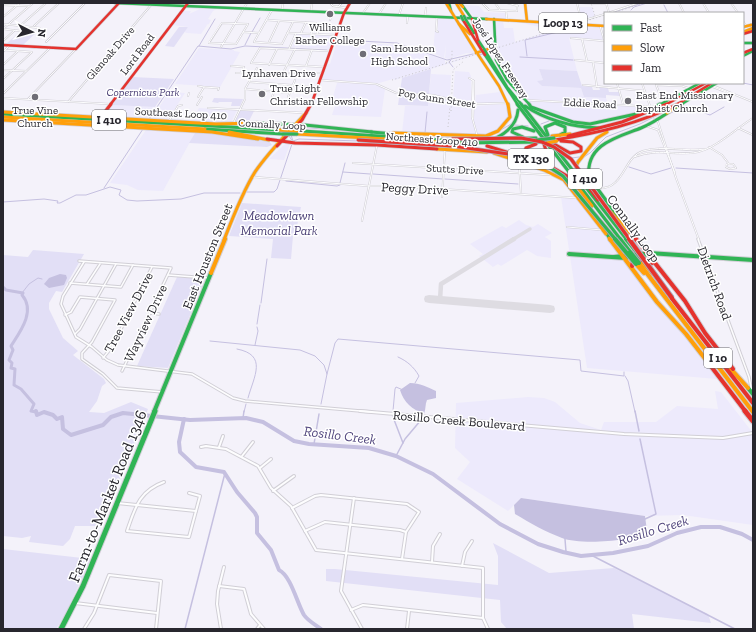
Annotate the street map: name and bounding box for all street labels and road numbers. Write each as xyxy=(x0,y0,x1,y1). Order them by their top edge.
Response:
road number: Loop 13 xyxy=(539,13,587,33)
street label: José López Freeway xyxy=(470,16,532,101)
street label: Glenoak Drive xyxy=(83,24,137,83)
street label: Lord Road xyxy=(118,31,157,78)
street label: Lynhaven Drive xyxy=(242,67,316,80)
street label: Pop Gunn Street xyxy=(397,86,477,111)
street label: Eddie Road xyxy=(563,96,617,111)
street label: Southeast Loop 410 xyxy=(135,105,227,122)
road number: I 410 xyxy=(92,110,126,130)
street label: Connally Loop xyxy=(238,116,306,133)
street label: Northeast Loop 410 xyxy=(385,130,479,149)
road number: TX 130 xyxy=(508,149,554,169)
street label: Stutts Drive xyxy=(426,162,484,177)
road number: I 410 xyxy=(568,169,602,189)
street label: Peggy Drive xyxy=(381,179,449,198)
street label: Connally Loop xyxy=(604,192,663,265)
street label: East Houston Street xyxy=(179,201,236,311)
street label: Dietrich Road xyxy=(694,244,735,322)
street label: Tree View Drive xyxy=(101,269,156,355)
street label: Wayview Drive xyxy=(121,282,170,364)
road number: I 10 xyxy=(704,348,732,368)
street label: Farm-to-Market Road 1346 xyxy=(64,407,151,585)
street label: Rosillo Creek Boulevard xyxy=(392,407,526,434)

